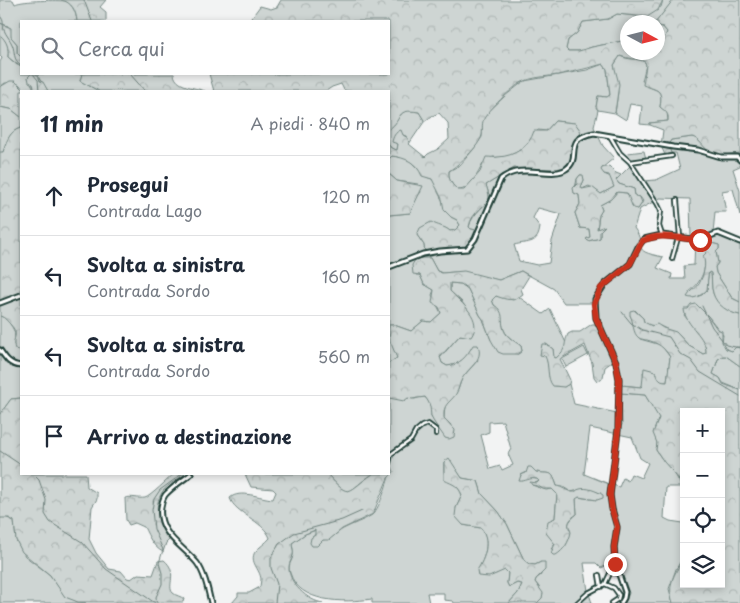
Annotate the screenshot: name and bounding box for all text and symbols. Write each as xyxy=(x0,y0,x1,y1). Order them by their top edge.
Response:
north arrow xyxy=(620,15,665,60)
search box xyxy=(20,20,390,75)
icon: search xyxy=(38,34,66,62)
text: Cerca qui xyxy=(78,34,165,62)
text: 11 min xyxy=(40,107,104,139)
text: A piedi · 840 m xyxy=(251,111,370,135)
text: Prosegui xyxy=(87,170,169,198)
icon: ahead xyxy=(40,182,68,210)
text: 120 m xyxy=(323,184,370,208)
text: Contrada Lago xyxy=(87,198,202,222)
route start xyxy=(689,229,712,252)
text: Svolta a sinistra xyxy=(87,250,245,278)
icon: left xyxy=(40,262,68,290)
text: 160 m xyxy=(322,264,370,288)
text: Contrada Sordo xyxy=(87,278,210,302)
text: Svolta a sinistra xyxy=(87,330,245,358)
icon: left xyxy=(40,342,68,370)
text: 560 m xyxy=(318,344,370,368)
text: Contrada Sordo xyxy=(87,358,210,382)
map controls xyxy=(680,408,725,588)
button: + xyxy=(680,408,725,453)
icon: arrive xyxy=(40,422,68,450)
text: Arrivo a destinazione xyxy=(87,422,292,450)
button: − xyxy=(680,453,725,498)
button: locate xyxy=(680,498,725,543)
button: layers xyxy=(680,543,725,588)
route end xyxy=(604,553,627,576)

